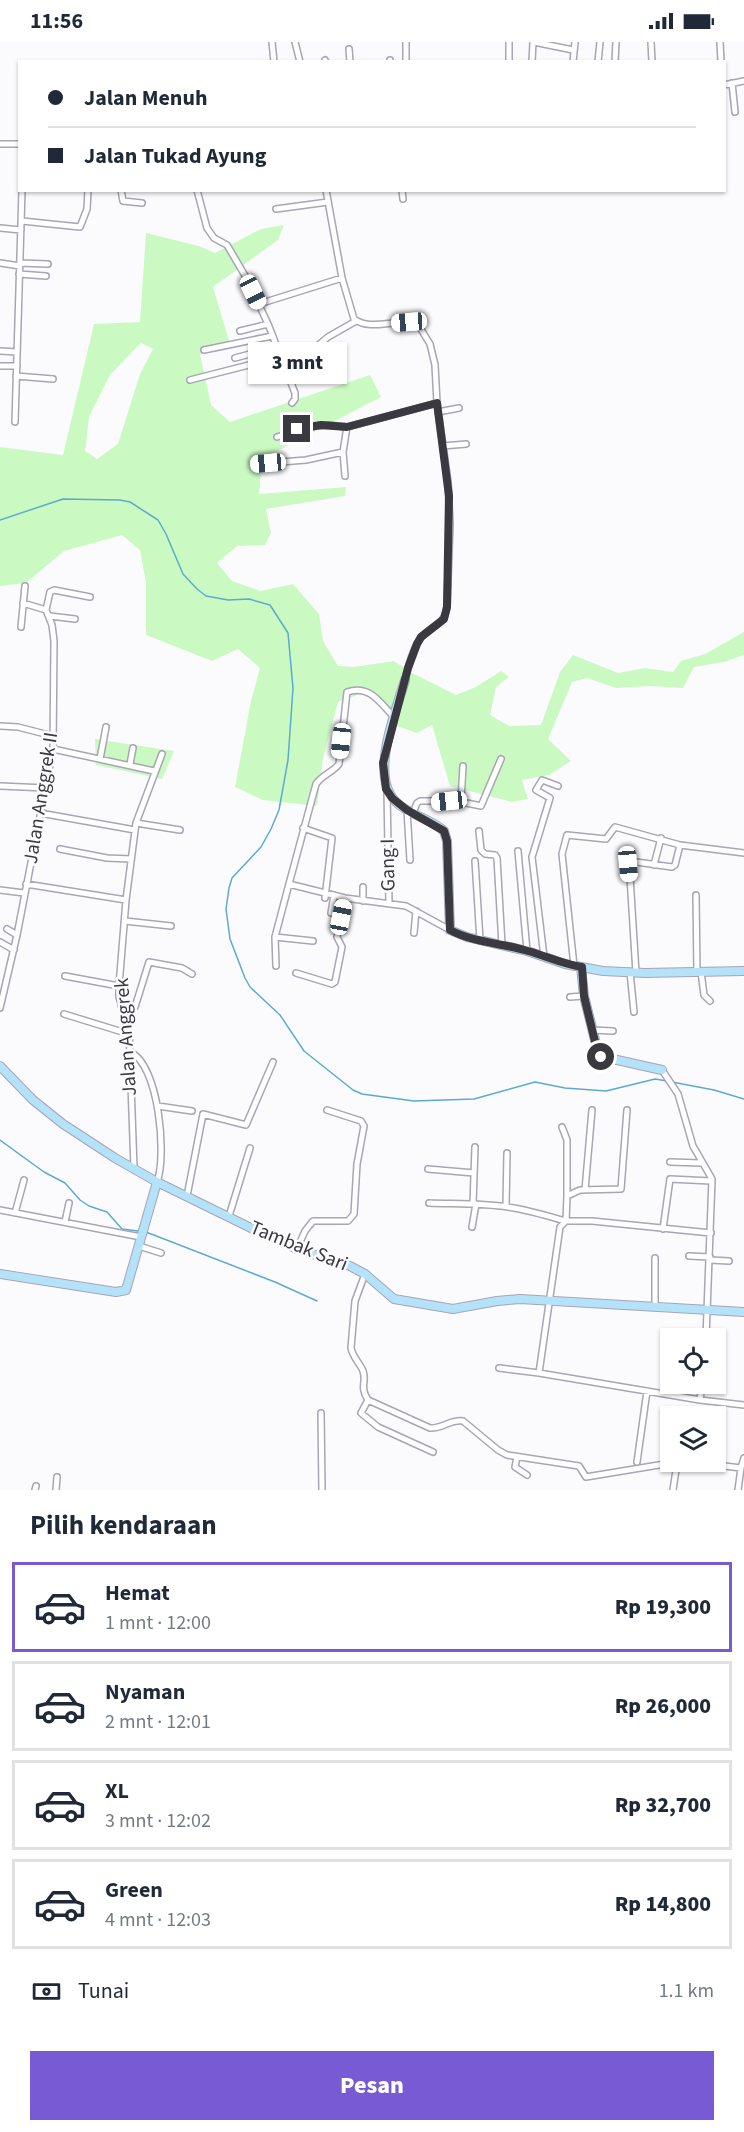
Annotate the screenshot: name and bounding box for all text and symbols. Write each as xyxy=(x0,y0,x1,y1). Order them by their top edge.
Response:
text: 11:56 xyxy=(30,5,83,37)
text: Jalan Menuh xyxy=(84,82,207,114)
text: Jalan Tukad Ayung xyxy=(84,140,266,172)
car xyxy=(237,272,269,312)
car xyxy=(390,312,428,332)
callout: 3 mnt xyxy=(248,342,346,384)
text: 3 mnt xyxy=(272,349,323,377)
route end xyxy=(283,415,310,442)
car xyxy=(249,452,287,474)
car xyxy=(330,722,352,760)
street label: Jalan Anggrek II xyxy=(17,730,65,866)
car xyxy=(430,790,468,812)
street label: Gang I xyxy=(374,838,402,892)
car xyxy=(617,845,639,883)
car xyxy=(329,898,353,936)
street label: Jalan Anggrek xyxy=(108,977,144,1097)
route start xyxy=(587,1043,614,1070)
street label: Tambak Sari xyxy=(246,1214,352,1278)
map controls xyxy=(660,1328,726,1472)
button: locate xyxy=(660,1328,726,1394)
button: layers xyxy=(660,1406,726,1472)
text: Pilih kendaraan xyxy=(30,1506,217,1545)
text: Hemat xyxy=(105,1577,170,1609)
icon: car xyxy=(33,1580,87,1634)
text: Rp 19,300 xyxy=(615,1591,711,1623)
text: 1 mnt · 12:00 xyxy=(105,1609,211,1637)
text: Nyaman xyxy=(105,1676,185,1708)
icon: car xyxy=(33,1679,87,1733)
text: Rp 26,000 xyxy=(615,1690,711,1722)
text: 2 mnt · 12:01 xyxy=(105,1708,211,1736)
text: XL xyxy=(105,1775,129,1807)
icon: car xyxy=(33,1778,87,1832)
text: Rp 32,700 xyxy=(615,1789,711,1821)
text: 3 mnt · 12:02 xyxy=(105,1807,211,1835)
text: Green xyxy=(105,1874,163,1906)
icon: car xyxy=(33,1877,87,1931)
text: Rp 14,800 xyxy=(615,1888,711,1920)
text: 4 mnt · 12:03 xyxy=(105,1906,211,1934)
icon: cash xyxy=(30,1975,63,2008)
text: Tunai xyxy=(78,1975,129,2007)
text: 1.1 km xyxy=(659,1977,714,2005)
button: Pesan xyxy=(30,2051,714,2120)

